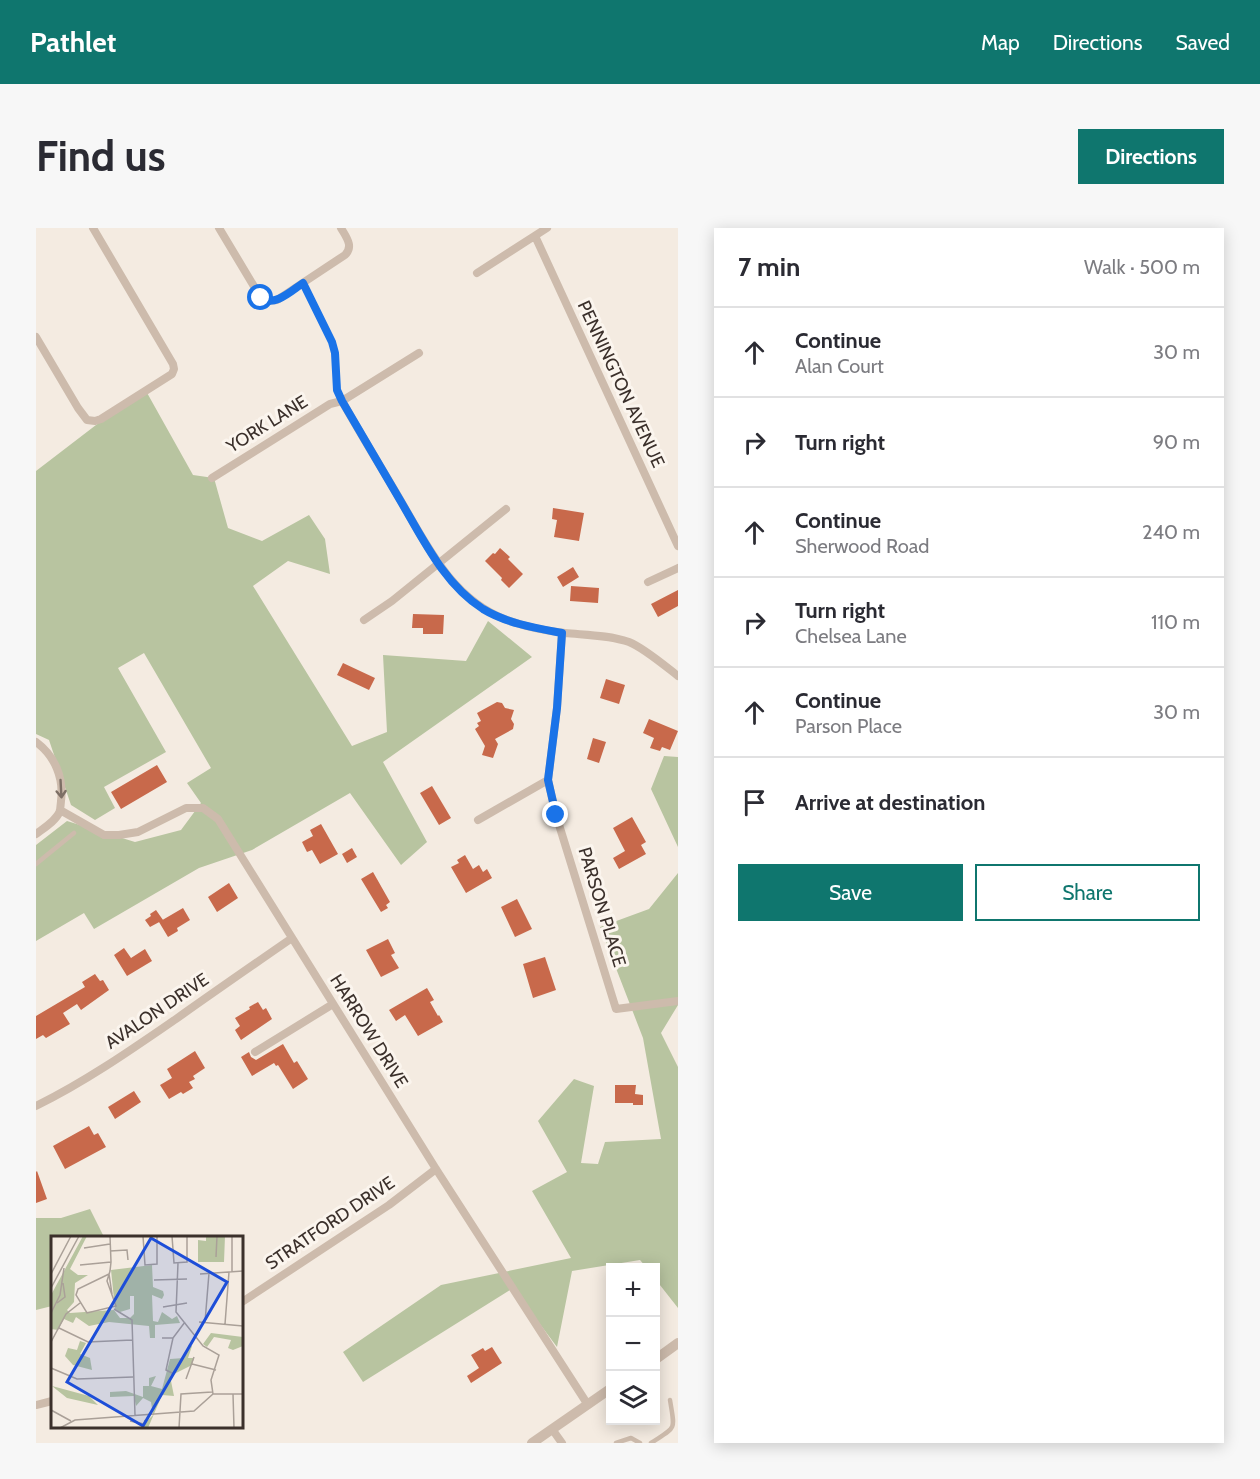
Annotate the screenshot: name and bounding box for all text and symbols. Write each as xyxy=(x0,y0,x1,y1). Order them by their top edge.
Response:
text: Pathlet xyxy=(30,25,116,59)
text: Map xyxy=(981,30,1020,55)
text: Directions xyxy=(1053,30,1142,55)
text: Saved xyxy=(1175,30,1230,55)
button: Directions xyxy=(1078,129,1224,184)
text: Find us xyxy=(36,130,165,182)
text: 7 min xyxy=(738,251,800,283)
text: Walk · 500 m xyxy=(1084,255,1200,279)
route start xyxy=(247,284,273,310)
street label: PENNINGTON AVENUE xyxy=(573,297,669,471)
text: Continue xyxy=(795,327,881,354)
icon: ahead xyxy=(738,336,771,369)
text: 30 m xyxy=(1153,340,1200,364)
text: Alan Court xyxy=(795,354,884,378)
street label: YORK LANE xyxy=(222,390,312,458)
icon: right xyxy=(738,426,771,459)
text: Turn right xyxy=(795,429,885,456)
text: 90 m xyxy=(1153,430,1200,454)
text: Continue xyxy=(795,507,881,534)
icon: ahead xyxy=(738,516,771,549)
text: 240 m xyxy=(1142,520,1200,544)
text: Sherwood Road xyxy=(795,534,929,558)
text: Turn right xyxy=(795,597,885,624)
icon: right xyxy=(738,606,771,639)
text: 110 m xyxy=(1151,610,1200,634)
text: Chelsea Lane xyxy=(795,624,907,648)
text: Continue xyxy=(795,687,881,714)
icon: ahead xyxy=(738,696,771,729)
text: 30 m xyxy=(1153,700,1200,724)
text: Parson Place xyxy=(795,714,902,738)
one-way arrow xyxy=(55,779,66,799)
icon: arrive xyxy=(738,786,771,819)
text: Arrive at destination xyxy=(795,789,985,816)
route end xyxy=(542,801,568,827)
street label: PARSON PLACE xyxy=(573,845,631,969)
button: Save xyxy=(738,864,963,921)
button: Share xyxy=(975,864,1200,921)
street label: AVALON DRIVE xyxy=(101,968,213,1054)
street label: HARROW DRIVE xyxy=(325,970,413,1092)
street label: STRATFORD DRIVE xyxy=(261,1172,399,1274)
inset map xyxy=(51,1236,243,1428)
map controls xyxy=(606,1263,660,1425)
button: + xyxy=(606,1263,660,1317)
button: − xyxy=(606,1317,660,1371)
button: layers xyxy=(606,1371,660,1425)

